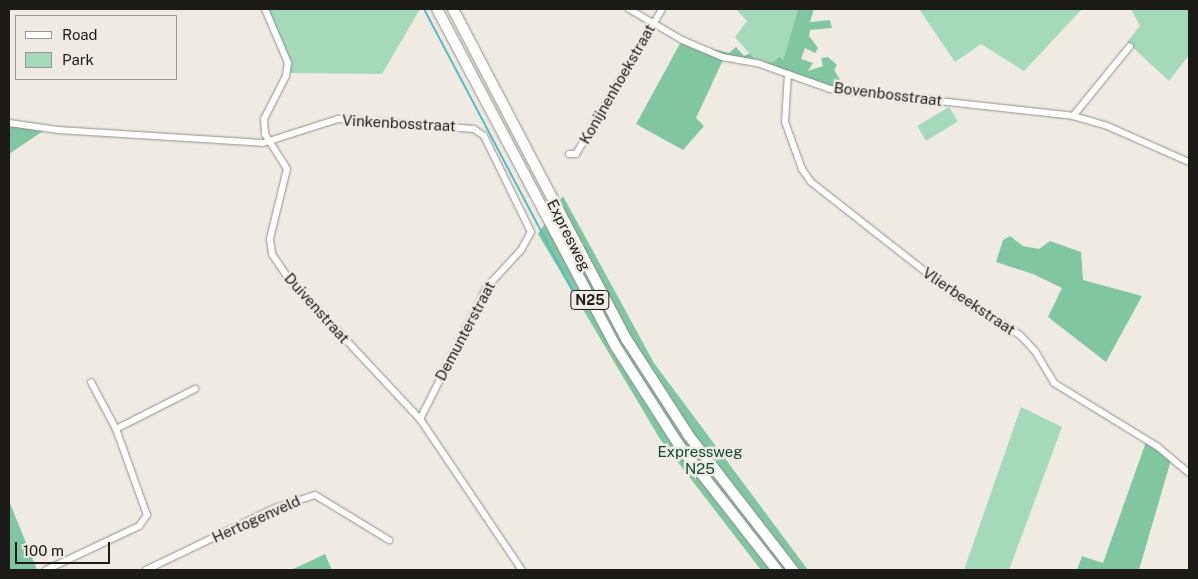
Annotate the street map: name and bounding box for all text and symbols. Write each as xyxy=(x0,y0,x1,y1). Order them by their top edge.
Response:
legend xyxy=(15,15,178,80)
street label: Konijnenhoekstraat xyxy=(575,21,659,147)
text: Road xyxy=(62,26,98,43)
text: Park xyxy=(62,51,94,68)
street label: Bovenbosstraat xyxy=(833,78,943,110)
street label: Vinkenbosstraat xyxy=(342,111,456,135)
street label: Expresweg xyxy=(543,196,595,274)
street label: Vlierbeekstraat xyxy=(919,263,1019,339)
street label: Duivenstraat xyxy=(281,269,353,347)
street label: Demunterstraat xyxy=(431,278,499,384)
road number: N25 xyxy=(570,288,610,312)
park label: Expressweg N25 xyxy=(657,442,743,477)
street label: Hertogenveld xyxy=(209,492,303,546)
scale bar xyxy=(18,532,112,564)
text: 100 m xyxy=(23,542,64,559)

